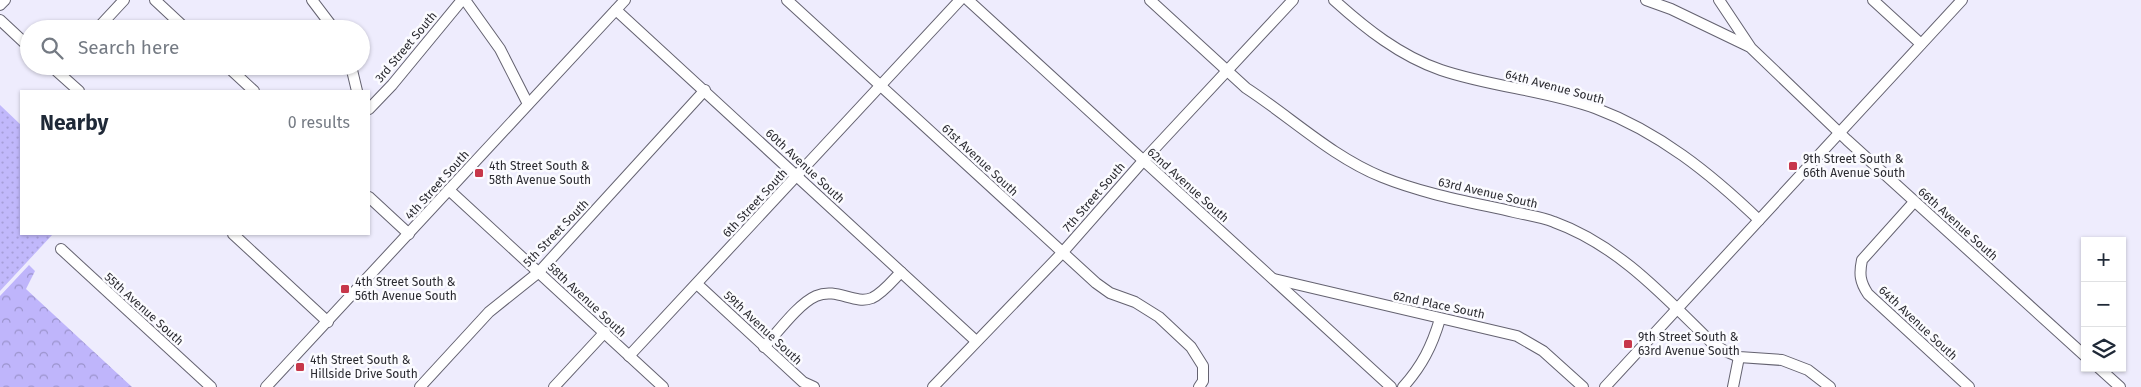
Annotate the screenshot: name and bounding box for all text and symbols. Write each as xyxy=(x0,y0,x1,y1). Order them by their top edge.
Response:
street label: 3rd Street South xyxy=(372,9,440,85)
search box xyxy=(20,20,370,75)
icon: search xyxy=(38,34,66,62)
text: Search here xyxy=(78,36,179,59)
street label: 64th Avenue South xyxy=(1504,67,1606,107)
text: Nearby xyxy=(40,110,108,136)
text: 0 results xyxy=(288,113,350,132)
street label: 61st Avenue South xyxy=(939,121,1021,199)
street label: 60th Avenue South xyxy=(763,126,847,206)
street label: 62nd Avenue South xyxy=(1144,145,1232,225)
street label: 4th Street South xyxy=(402,147,472,223)
place label: 9th Street South & 66th Avenue South xyxy=(1803,152,1905,180)
place label: 4th Street South & 58th Avenue South xyxy=(489,159,591,187)
street label: 7th Street South xyxy=(1060,159,1128,235)
marker: 9th Street South & 66th Avenue South xyxy=(1787,160,1799,172)
street label: 6th Street South xyxy=(720,166,790,240)
marker: 4th Street South & 58th Avenue South xyxy=(473,167,485,179)
street label: 63rd Avenue South xyxy=(1437,175,1539,211)
street label: 66th Avenue South xyxy=(1915,185,2001,263)
street label: 5th Street South xyxy=(520,196,592,270)
map controls xyxy=(2081,237,2126,372)
button: + xyxy=(2081,237,2126,282)
street label: 58th Avenue South xyxy=(545,260,629,340)
street label: 55th Avenue South xyxy=(102,270,186,348)
place label: 4th Street South & 56th Avenue South xyxy=(355,275,457,303)
button: − xyxy=(2081,282,2126,327)
marker: 4th Street South & 56th Avenue South xyxy=(339,283,351,295)
street label: 64th Avenue South xyxy=(1876,283,1960,363)
street label: 59th Avenue South xyxy=(721,288,805,368)
street label: 62nd Place South xyxy=(1392,288,1486,322)
button: layers xyxy=(2081,327,2126,372)
place label: 9th Street South & 63rd Avenue South xyxy=(1638,330,1740,358)
marker: 9th Street South & 63rd Avenue South xyxy=(1622,338,1634,350)
place label: 4th Street South & Hillside Drive South xyxy=(310,353,418,381)
marker: 4th Street South & Hillside Drive South xyxy=(294,361,306,373)

